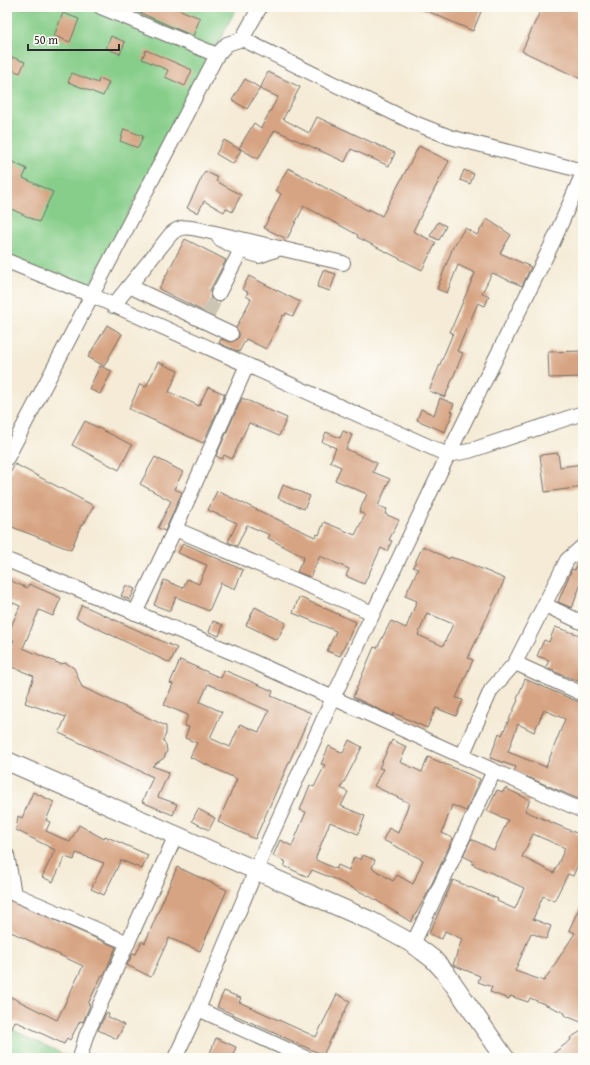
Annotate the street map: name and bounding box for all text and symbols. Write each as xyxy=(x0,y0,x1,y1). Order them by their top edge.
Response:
scale bar xyxy=(28,26,119,52)
text: 50 m xyxy=(34,31,58,48)

